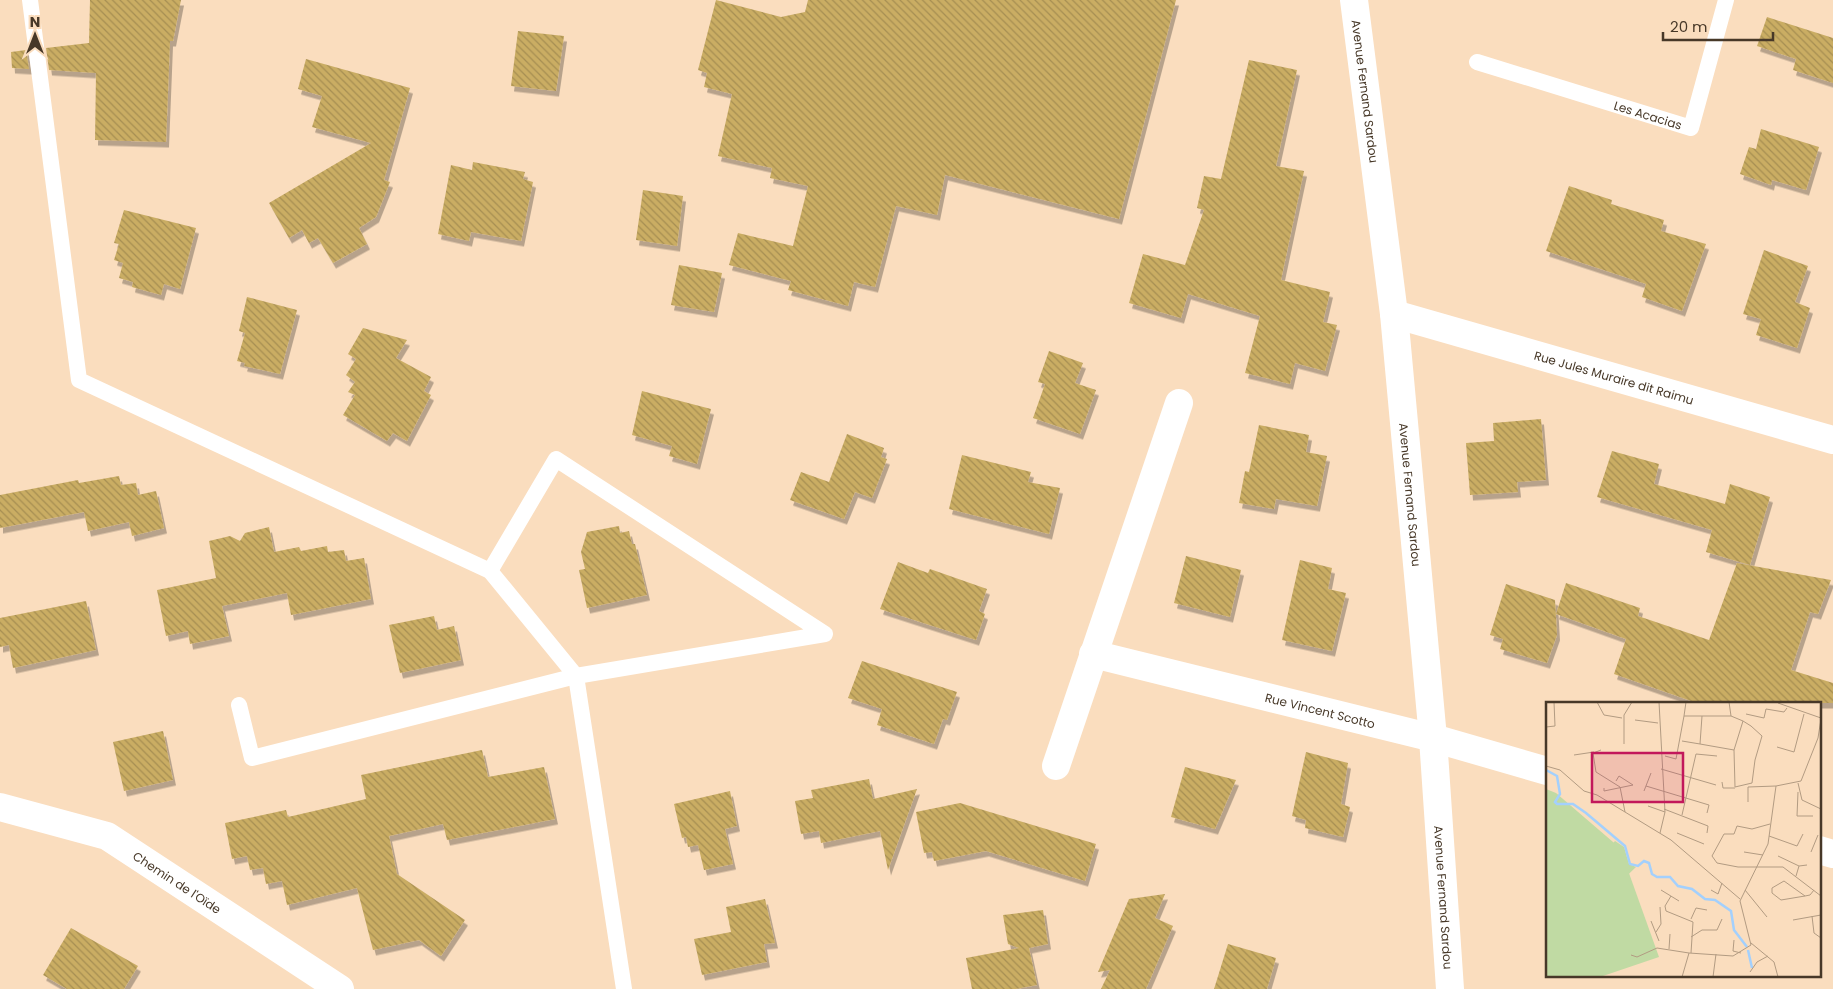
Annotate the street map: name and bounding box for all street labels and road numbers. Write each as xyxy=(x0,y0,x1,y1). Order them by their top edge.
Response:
street label: Avenue Fernand Sardou xyxy=(1348,19,1383,164)
street label: Les Acacias xyxy=(1612,96,1684,133)
street label: Rue Jules Muraire dit Raimu xyxy=(1532,346,1696,408)
street label: Avenue Fernand Sardou xyxy=(1396,422,1426,567)
street label: Rue Vincent Scotto xyxy=(1263,688,1377,732)
street label: Avenue Fernand Sardou xyxy=(1430,825,1457,970)
street label: Chemin de l'Oïde xyxy=(130,847,225,917)

